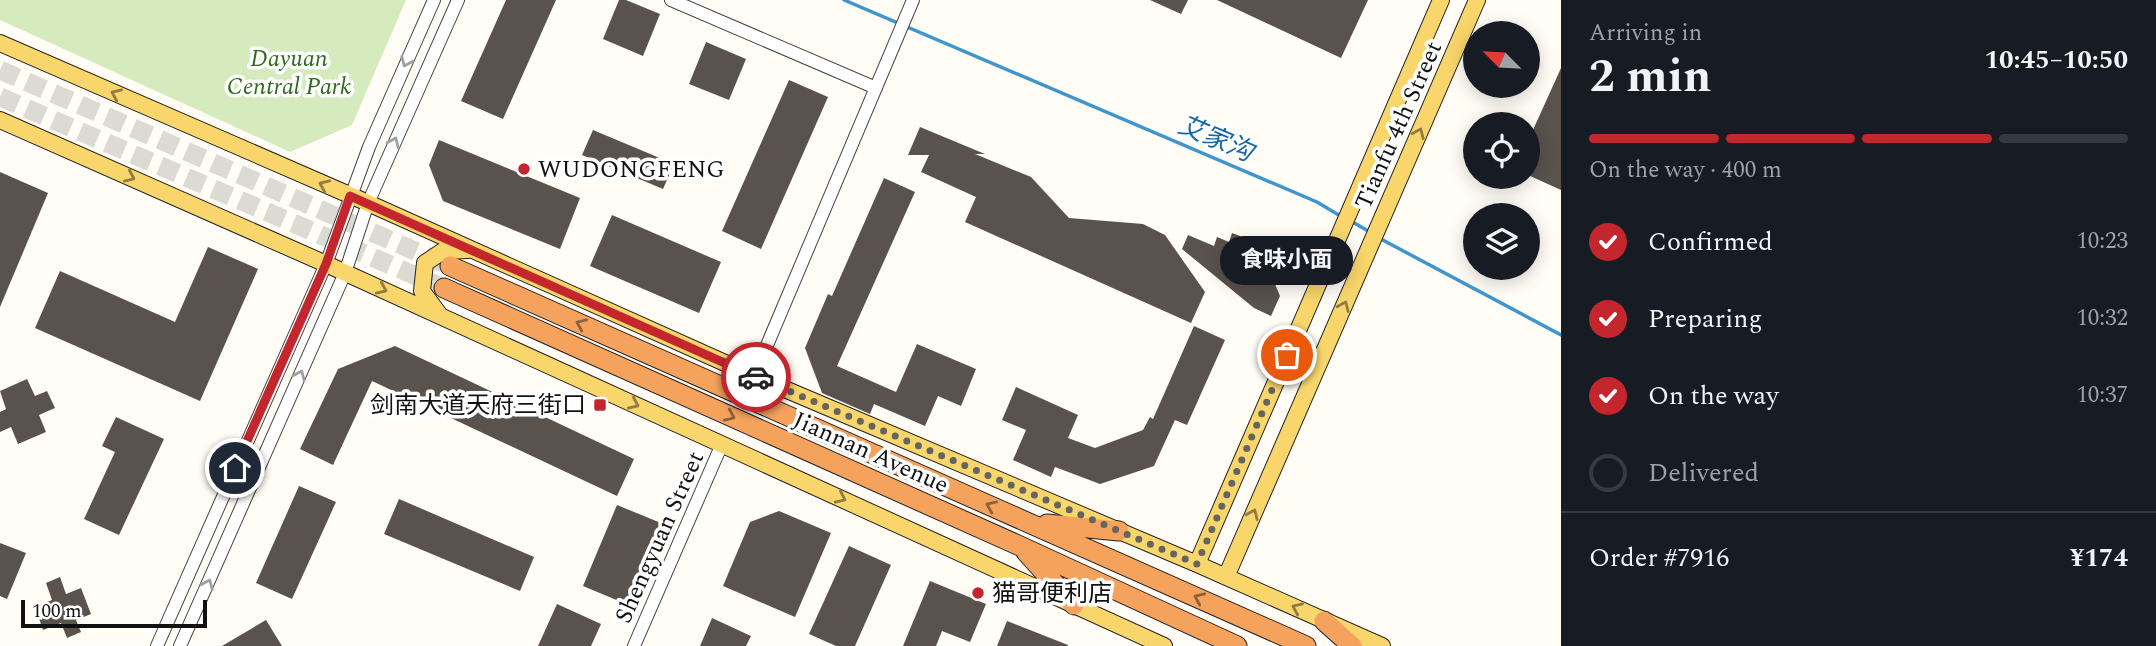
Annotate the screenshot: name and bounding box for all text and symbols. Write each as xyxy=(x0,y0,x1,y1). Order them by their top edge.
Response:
text: Arriving in xyxy=(1589,16,1702,51)
north arrow xyxy=(1463,21,1540,98)
map controls xyxy=(1463,21,1540,280)
street label: Tianfu 4th Street xyxy=(1346,36,1452,215)
text: 10:45–10:50 xyxy=(1984,40,2128,80)
park label: Dayuan Central Park xyxy=(227,41,351,105)
text: 2 min xyxy=(1589,42,1711,112)
one-way arrow xyxy=(400,55,414,68)
one-way arrow xyxy=(111,88,123,102)
water label: 艾家沟 xyxy=(1172,105,1262,174)
button: locate xyxy=(1463,112,1540,189)
one-way arrow xyxy=(1411,128,1425,141)
one-way arrow xyxy=(386,137,400,149)
place label: WUDONGFENG xyxy=(538,152,725,188)
text: On the way · 400 m xyxy=(1589,153,1782,188)
marker: WUDONGFENG xyxy=(516,161,532,177)
one-way arrow xyxy=(122,169,135,183)
one-way arrow xyxy=(319,179,332,193)
button: layers xyxy=(1463,203,1540,280)
text: Confirmed xyxy=(1648,222,1773,262)
icon: check xyxy=(1589,223,1627,261)
text: 10:23 xyxy=(2076,224,2128,259)
callout: 食味小面 xyxy=(1220,236,1354,285)
text: 食味小面 xyxy=(1241,243,1333,278)
one-way arrow xyxy=(375,281,388,295)
text: Preparing xyxy=(1648,299,1762,339)
one-way arrow xyxy=(1336,300,1350,313)
icon: check xyxy=(1589,300,1627,338)
text: 10:32 xyxy=(2076,301,2128,336)
one-way arrow xyxy=(576,318,588,332)
pin xyxy=(1257,325,1317,385)
icon: bag xyxy=(1268,336,1306,374)
courier xyxy=(721,342,791,412)
icon: car xyxy=(737,358,775,396)
one-way arrow xyxy=(292,370,306,383)
text: On the way xyxy=(1648,376,1779,416)
icon: check xyxy=(1589,377,1627,415)
text: 10:37 xyxy=(2076,378,2128,413)
place label: 剑南大道天府三街口 xyxy=(370,388,586,424)
one-way arrow xyxy=(627,396,639,410)
marker: 剑南大道天府三街口 xyxy=(592,397,608,413)
street label: Jiannan Avenue xyxy=(787,402,954,503)
one-way arrow xyxy=(723,408,736,422)
pin xyxy=(205,438,265,498)
street label: Shengyuan Street xyxy=(606,446,714,629)
icon: home xyxy=(216,449,254,487)
text: Delivered xyxy=(1648,453,1759,493)
one-way arrow xyxy=(834,490,846,504)
one-way arrow xyxy=(986,500,998,514)
one-way arrow xyxy=(1245,509,1259,521)
text: Order #7916 xyxy=(1589,538,1729,578)
text: ¥174 xyxy=(2070,538,2128,578)
place label: 猫哥便利店 xyxy=(992,576,1112,612)
one-way arrow xyxy=(200,578,214,591)
marker: 猫哥便利店 xyxy=(970,585,986,601)
one-way arrow xyxy=(1194,592,1206,606)
scale bar xyxy=(21,597,206,629)
text: 100 m xyxy=(32,597,82,626)
one-way arrow xyxy=(1292,602,1304,616)

